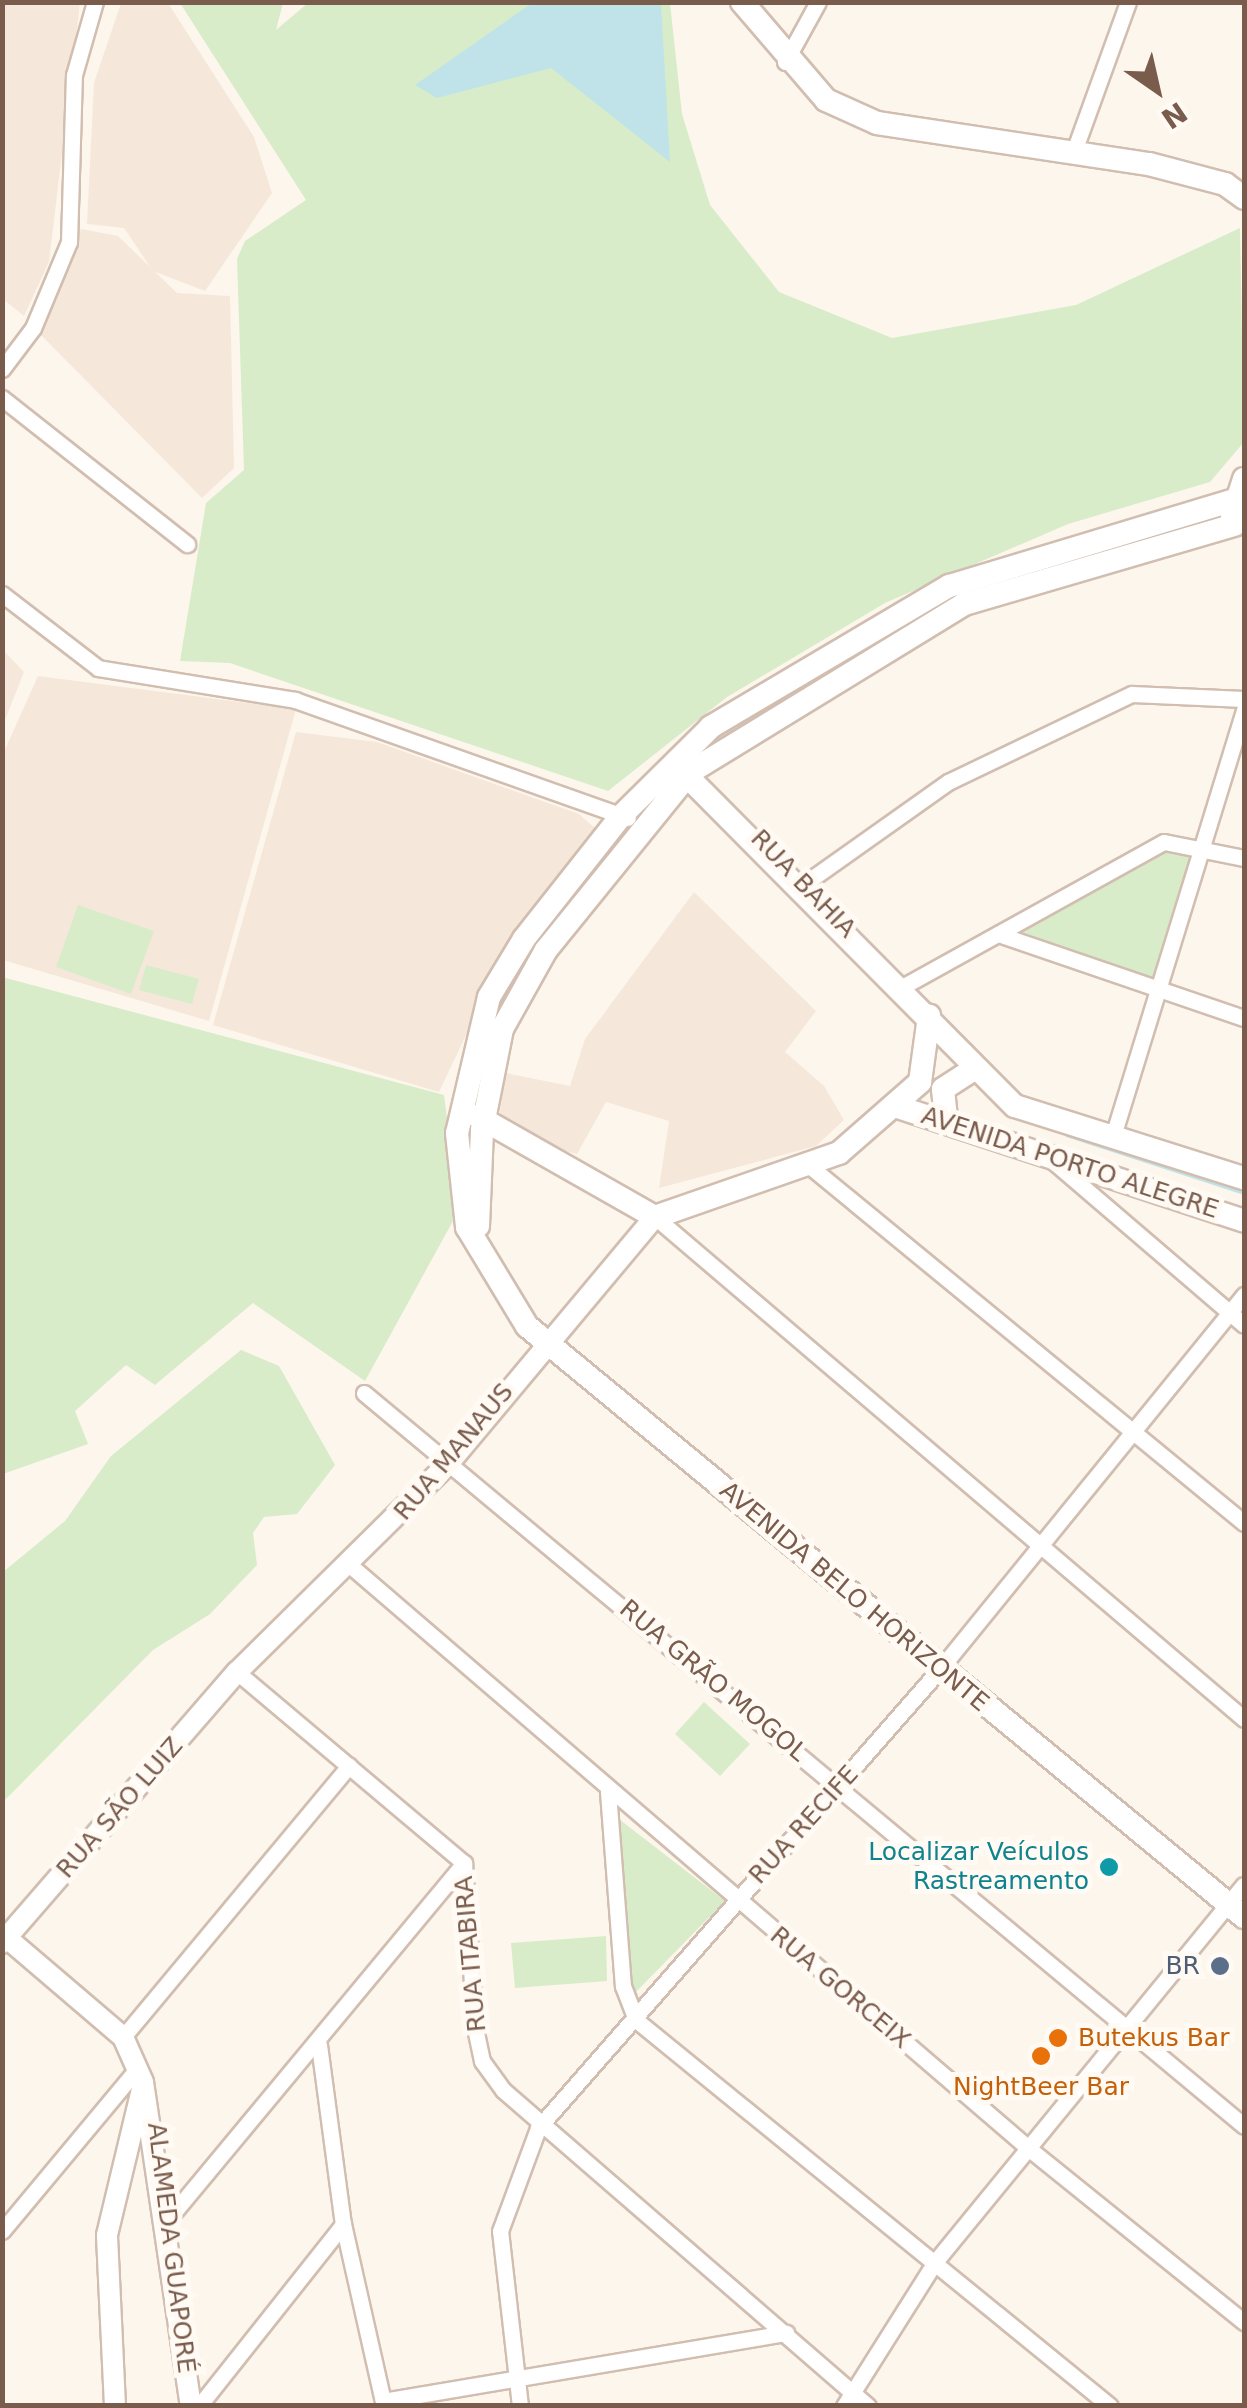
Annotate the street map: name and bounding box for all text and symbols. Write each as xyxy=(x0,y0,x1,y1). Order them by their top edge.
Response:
north arrow xyxy=(1107,40,1207,140)
text: N xyxy=(1155,95,1193,136)
street label: RUA BAHIA xyxy=(744,824,862,944)
street label: AVENIDA PORTO ALEGRE xyxy=(918,1101,1222,1225)
street label: RUA MANAUS xyxy=(388,1377,520,1527)
street label: AVENIDA BELO HORIZONTE xyxy=(713,1476,995,1718)
street label: RUA GRÃO MOGOL xyxy=(613,1594,813,1768)
street label: RUA SÃO LUIZ xyxy=(51,1731,189,1885)
street label: RUA RECIFE xyxy=(743,1760,865,1890)
place label: Localizar Veículos Rastreamento xyxy=(868,1838,1089,1897)
marker: Localizar Veículos Rastreamento xyxy=(1098,1856,1120,1878)
street label: RUA ITABIRA xyxy=(449,1875,493,2033)
street label: RUA GORCEIX xyxy=(764,1921,916,2055)
place label: BR xyxy=(1165,1951,1200,1981)
marker: BR xyxy=(1209,1955,1231,1977)
place label: Butekus Bar xyxy=(1078,2023,1229,2053)
marker: Butekus Bar xyxy=(1047,2027,1069,2049)
marker: NightBeer Bar xyxy=(1030,2045,1052,2067)
place label: NightBeer Bar xyxy=(953,2072,1129,2102)
street label: ALAMEDA GUAPORÉ xyxy=(141,2121,201,2375)

